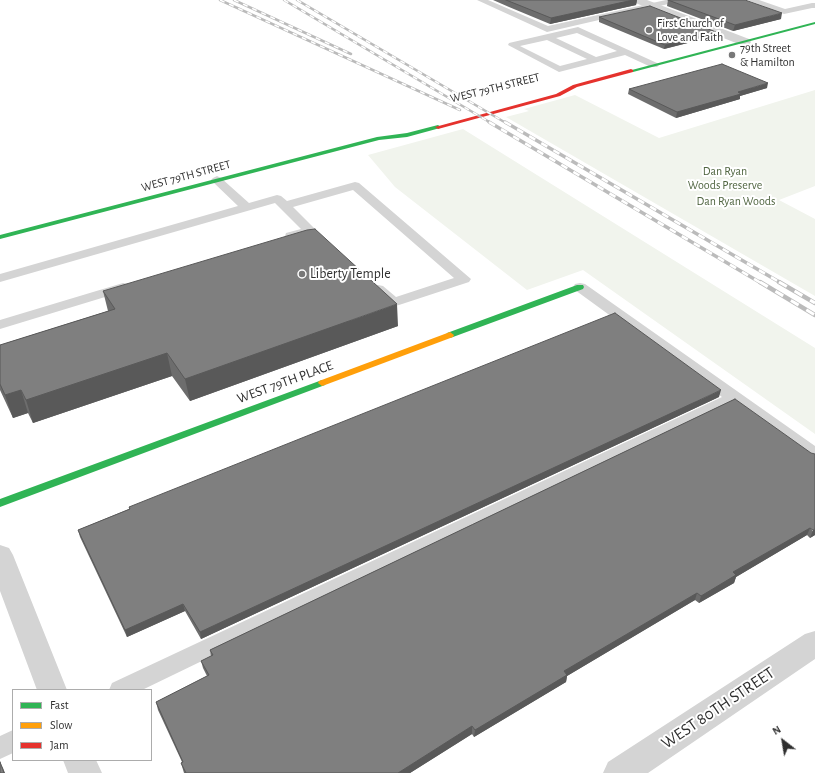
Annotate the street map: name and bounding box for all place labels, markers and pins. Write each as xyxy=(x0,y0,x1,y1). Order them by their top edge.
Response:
place label: First Church of Love and Faith xyxy=(657,16,724,44)
marker: First Church of Love and Faith xyxy=(644,25,654,35)
place label: 79th Street & Hamilton xyxy=(740,41,795,69)
marker: 79th Street & Hamilton xyxy=(727,50,737,60)
place label: Liberty Temple xyxy=(310,266,391,282)
marker: Liberty Temple xyxy=(297,269,307,279)

